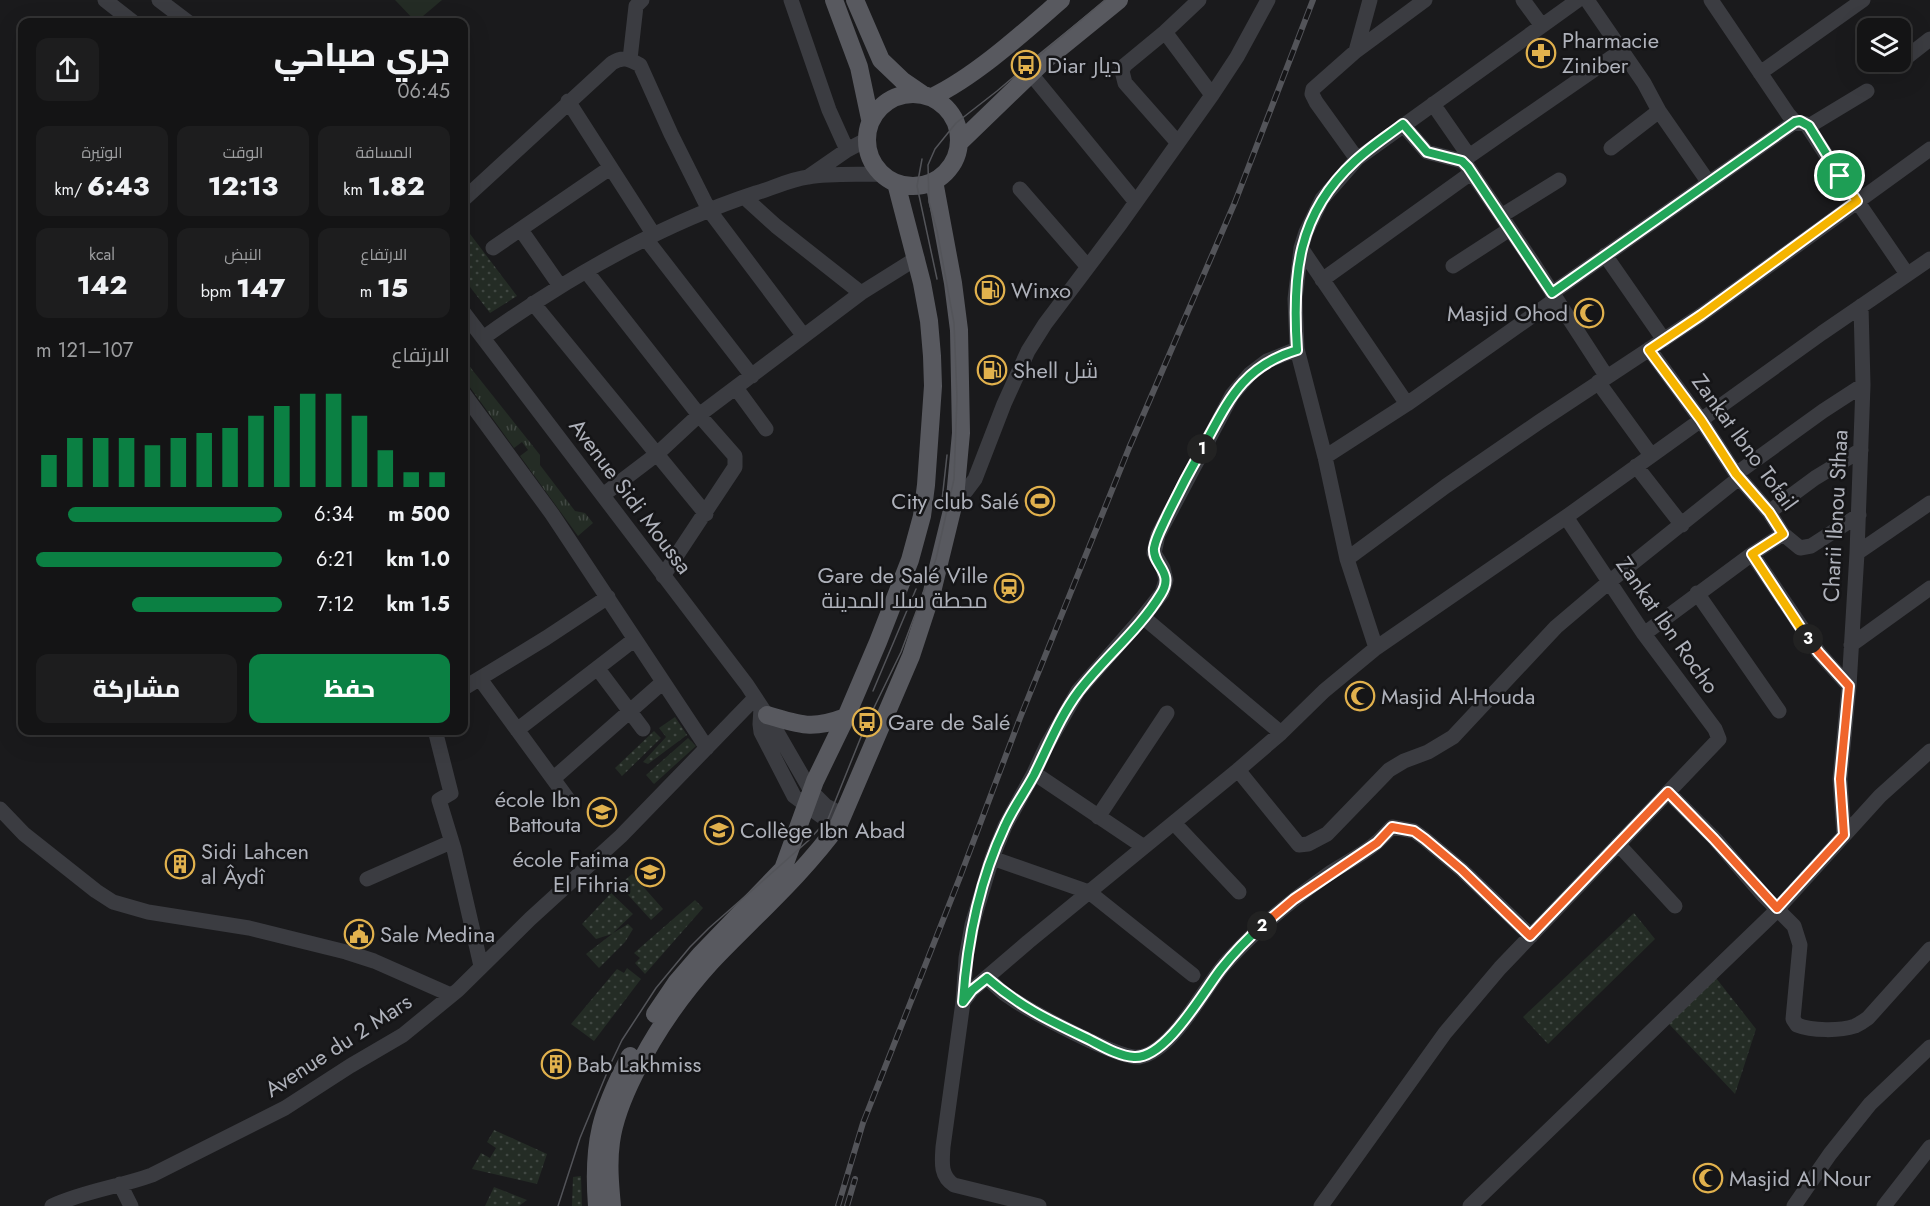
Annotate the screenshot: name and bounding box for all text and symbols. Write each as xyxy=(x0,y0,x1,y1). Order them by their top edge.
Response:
map controls xyxy=(1857,18,1911,72)
button: layers xyxy=(1857,18,1911,72)
place label: Pharmacie Ziniber xyxy=(1562,24,1659,81)
text: جري صباحي xyxy=(274,31,450,78)
pharmacy icon: Pharmacie Ziniber xyxy=(1525,37,1557,69)
button: share xyxy=(36,38,99,101)
bus stop icon: Diar ديار xyxy=(1010,49,1042,81)
place label: Diar ديار xyxy=(1047,49,1121,81)
text: 06:45 xyxy=(398,77,450,106)
text: الوتيرة xyxy=(81,141,123,164)
text: الوقت xyxy=(223,141,263,164)
text: المسافة xyxy=(356,141,412,164)
pin xyxy=(1814,150,1865,201)
icon: arrive xyxy=(1823,159,1856,192)
text: 6:43 xyxy=(87,167,150,205)
text: 12:13 xyxy=(208,167,278,205)
text: 1.82 xyxy=(368,167,425,205)
text: /km xyxy=(54,178,87,201)
text: km xyxy=(343,178,368,201)
text: kcal xyxy=(89,243,115,266)
text: النبض xyxy=(224,243,262,266)
text: الارتفاع xyxy=(361,243,407,266)
text: 142 xyxy=(77,266,127,304)
text: 147 xyxy=(236,269,285,307)
text: 15 xyxy=(377,269,408,307)
fuel station icon: Winxo xyxy=(974,274,1006,306)
place label: Winxo xyxy=(1011,274,1071,306)
text: bpm xyxy=(201,280,236,303)
text: m xyxy=(360,280,377,303)
place label: Masjid Ohod xyxy=(1447,297,1568,329)
mosque icon: Masjid Ohod xyxy=(1573,297,1605,329)
text: 107–121 m xyxy=(36,336,133,365)
text: الارتفاع xyxy=(391,341,450,370)
fuel station icon: Shell شل xyxy=(976,354,1008,386)
place label: Shell شل xyxy=(1013,354,1098,386)
street label: Zankat Ibno Tofail xyxy=(1684,367,1806,517)
street label: Avenue Sidi Moussa xyxy=(562,412,700,580)
street label: Charii Ibnou Sthaa xyxy=(1815,429,1855,603)
pin: 1 xyxy=(1187,434,1217,464)
text: 1 xyxy=(1198,437,1206,460)
place label: City club Salé xyxy=(891,485,1019,517)
sports icon: City club Salé xyxy=(1024,485,1056,517)
text: 6:34 xyxy=(314,500,354,529)
text: 500 m xyxy=(388,500,450,529)
text: 6:21 xyxy=(316,545,354,574)
text: 1.0 km xyxy=(386,545,450,574)
street label: Zankat Ibn Rocho xyxy=(1609,550,1727,700)
place label: Gare de Salé Ville محطة سلا المدينة xyxy=(817,559,988,616)
station icon: Gare de Salé Ville محطة سلا المدينة xyxy=(993,572,1025,604)
text: 7:12 xyxy=(317,590,354,619)
text: 1.5 km xyxy=(387,590,450,619)
pin: 3 xyxy=(1793,624,1823,654)
text: 3 xyxy=(1803,627,1813,650)
button: مشاركة xyxy=(36,654,237,723)
button: حفظ xyxy=(249,654,450,723)
mosque icon: Masjid Al-Houda xyxy=(1344,680,1376,712)
place label: Masjid Al-Houda xyxy=(1381,680,1535,712)
bus stop icon: Gare de Salé xyxy=(851,706,883,738)
place label: Gare de Salé xyxy=(888,706,1010,738)
place label: école Ibn Battouta xyxy=(495,783,581,840)
school or university icon: école Ibn Battouta xyxy=(586,796,618,828)
school or university icon: Collège Ibn Abad xyxy=(703,814,735,846)
place label: Collège Ibn Abad xyxy=(740,814,905,846)
place label: Sidi Lahcen al Âydî xyxy=(201,835,309,892)
place label: école Fatima El Fihria xyxy=(512,843,629,900)
building icon: Sidi Lahcen al Âydî xyxy=(164,848,196,880)
school or university icon: école Fatima El Fihria xyxy=(634,856,666,888)
pin: 2 xyxy=(1247,911,1277,941)
text: 2 xyxy=(1257,914,1267,937)
public building icon: Sale Medina xyxy=(343,918,375,950)
place label: Sale Medina xyxy=(380,918,495,950)
street label: Avenue du 2 Mars xyxy=(258,985,418,1105)
building icon: Bab Lakhmiss xyxy=(540,1048,572,1080)
place label: Bab Lakhmiss xyxy=(577,1048,701,1080)
mosque icon: Masjid Al Nour xyxy=(1692,1162,1724,1194)
place label: Masjid Al Nour xyxy=(1729,1162,1871,1194)

